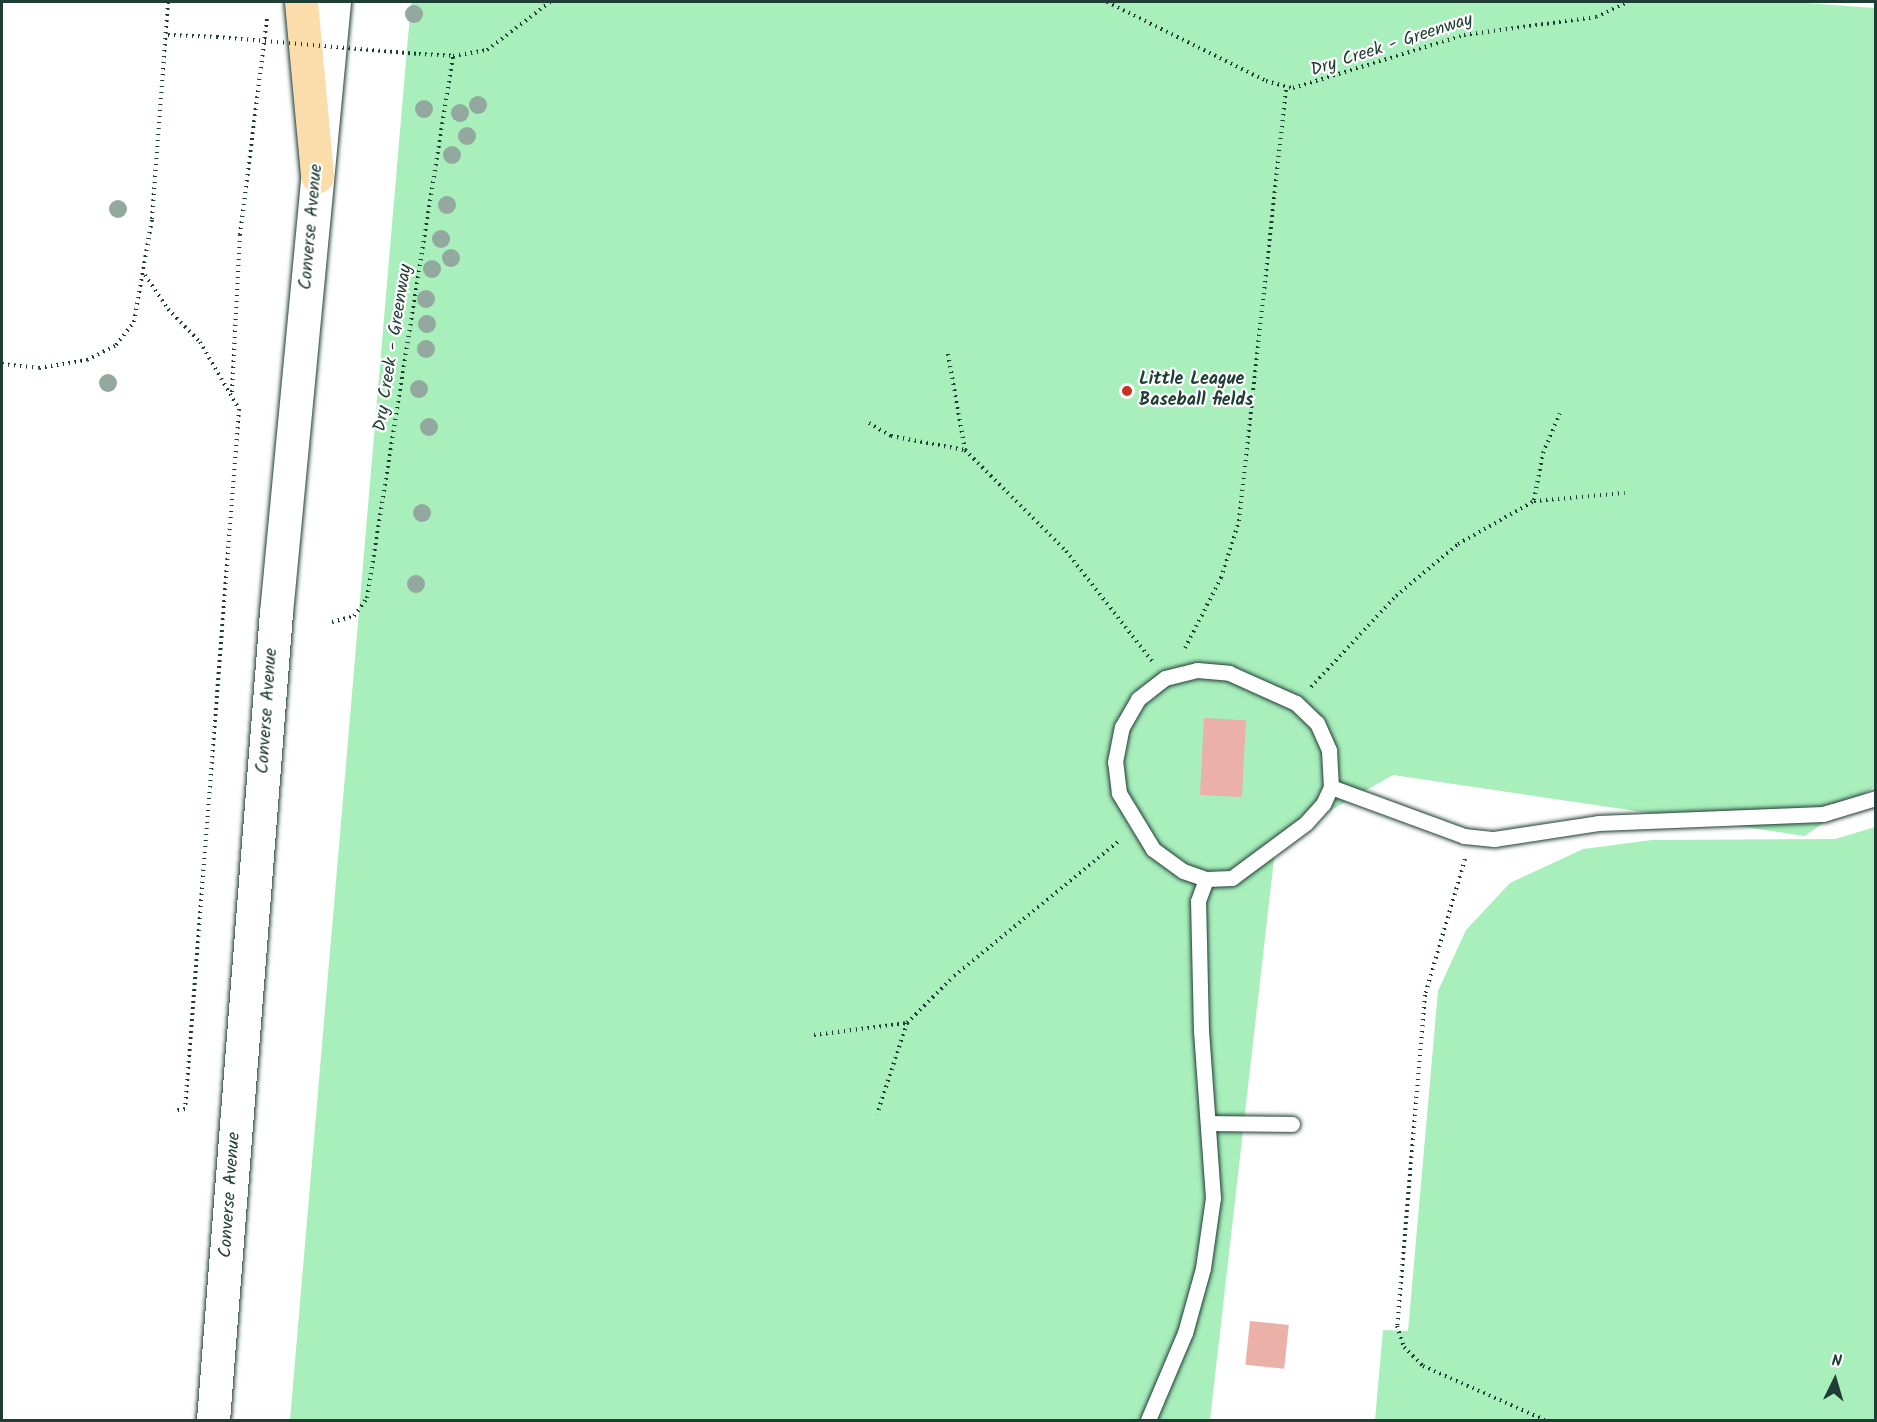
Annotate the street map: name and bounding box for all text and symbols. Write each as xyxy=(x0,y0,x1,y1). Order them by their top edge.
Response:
street label: Dry Creek - Greenway xyxy=(1308,10,1476,82)
street label: Converse Avenue xyxy=(296,163,328,291)
street label: Dry Creek - Greenway xyxy=(370,263,418,433)
place label: Little League Baseball fields xyxy=(1139,370,1253,412)
marker: Little League Baseball fields xyxy=(1120,384,1134,398)
street label: Converse Avenue xyxy=(253,647,283,775)
street label: Converse Avenue xyxy=(216,1131,246,1259)
text: N xyxy=(1830,1349,1843,1374)
north arrow xyxy=(1805,1350,1865,1410)

